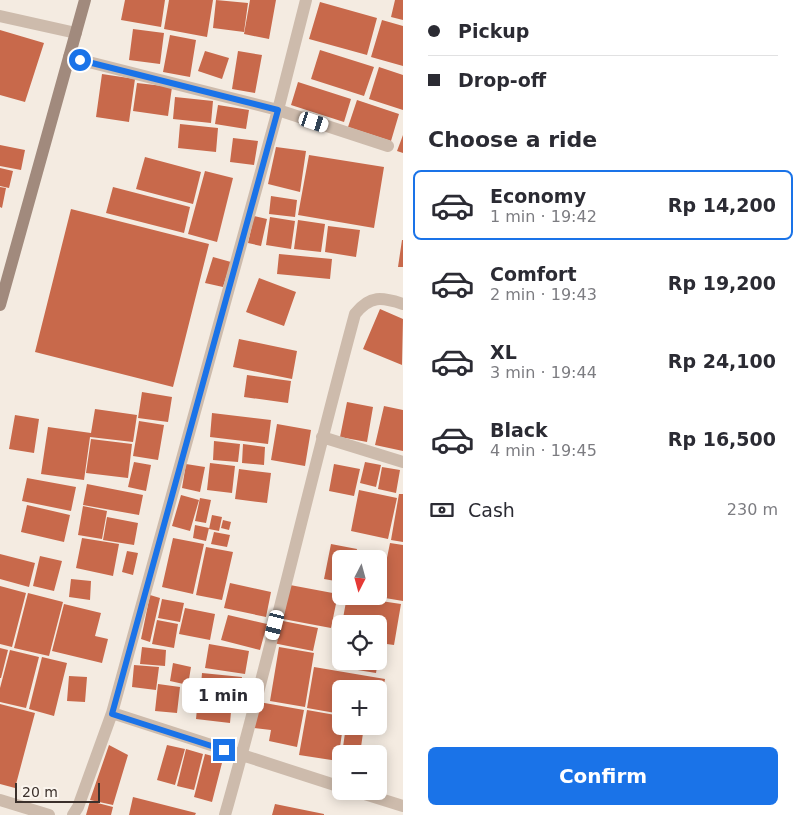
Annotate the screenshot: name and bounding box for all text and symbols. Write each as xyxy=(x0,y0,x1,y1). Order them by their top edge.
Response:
text: Pickup xyxy=(458,20,529,42)
route start xyxy=(69,49,91,71)
text: Drop-off xyxy=(458,69,546,91)
car xyxy=(297,110,330,134)
text: Choose a ride xyxy=(428,127,597,152)
icon: car xyxy=(430,183,475,228)
text: Economy xyxy=(490,185,586,207)
text: Rp 14,200 xyxy=(668,194,776,216)
text: 1 min · 19:42 xyxy=(490,207,597,226)
icon: car xyxy=(430,261,475,306)
text: Comfort xyxy=(490,263,577,285)
text: Rp 19,200 xyxy=(668,272,776,294)
text: 2 min · 19:43 xyxy=(490,285,597,304)
icon: car xyxy=(430,339,475,384)
text: XL xyxy=(490,341,517,363)
text: Rp 24,100 xyxy=(668,350,776,372)
text: 3 min · 19:44 xyxy=(490,363,597,382)
icon: car xyxy=(430,417,475,462)
text: Black xyxy=(490,419,548,441)
text: Rp 16,500 xyxy=(668,428,776,450)
text: 4 min · 19:45 xyxy=(490,441,597,460)
icon: cash xyxy=(428,496,456,524)
text: Cash xyxy=(468,499,515,521)
text: 230 m xyxy=(727,500,778,519)
north arrow xyxy=(332,550,388,605)
map controls xyxy=(332,550,387,800)
car xyxy=(264,609,285,641)
button: locate xyxy=(332,615,387,670)
callout: 1 min xyxy=(183,678,265,712)
button: + xyxy=(332,680,387,735)
text: 1 min xyxy=(198,686,248,705)
route end xyxy=(213,739,235,761)
button: − xyxy=(332,745,387,800)
button: Confirm xyxy=(428,747,778,805)
scale bar xyxy=(15,780,100,803)
text: 20 m xyxy=(22,784,58,800)

